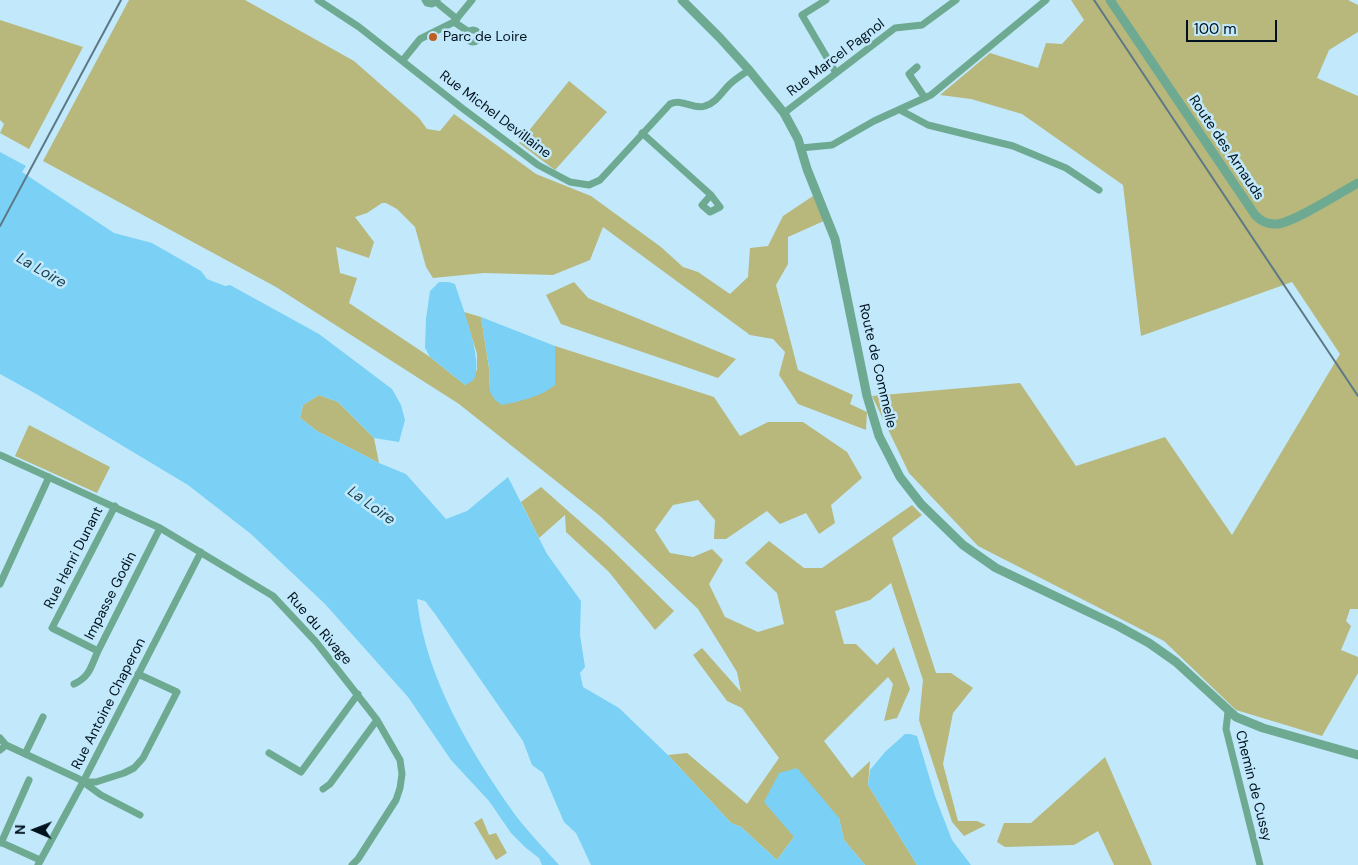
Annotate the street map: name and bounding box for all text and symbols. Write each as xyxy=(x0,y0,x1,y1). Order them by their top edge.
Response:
scale bar xyxy=(1188,10,1279,42)
street label: Rue Marcel Pagnol xyxy=(784,16,888,100)
text: 100 m xyxy=(1194,19,1237,39)
place label: Parc de Loire xyxy=(443,29,527,45)
marker: Parc de Loire xyxy=(427,31,439,43)
street label: Rue Michel Devillaine xyxy=(436,68,554,162)
street label: Route des Arnauds xyxy=(1185,92,1267,204)
water label: La Loire xyxy=(13,250,69,292)
street label: Route de Commelle xyxy=(855,302,899,430)
water label: La Loire xyxy=(344,483,398,529)
street label: Rue Henri Dunant xyxy=(41,504,107,612)
street label: Impasse Godin xyxy=(82,549,140,643)
street label: Rue du Rivage xyxy=(283,589,355,669)
street label: Rue Antoine Chaperon xyxy=(68,635,150,773)
street label: Chemin de Cussy xyxy=(1231,729,1275,843)
north arrow xyxy=(10,805,60,855)
text: N xyxy=(11,824,29,835)

